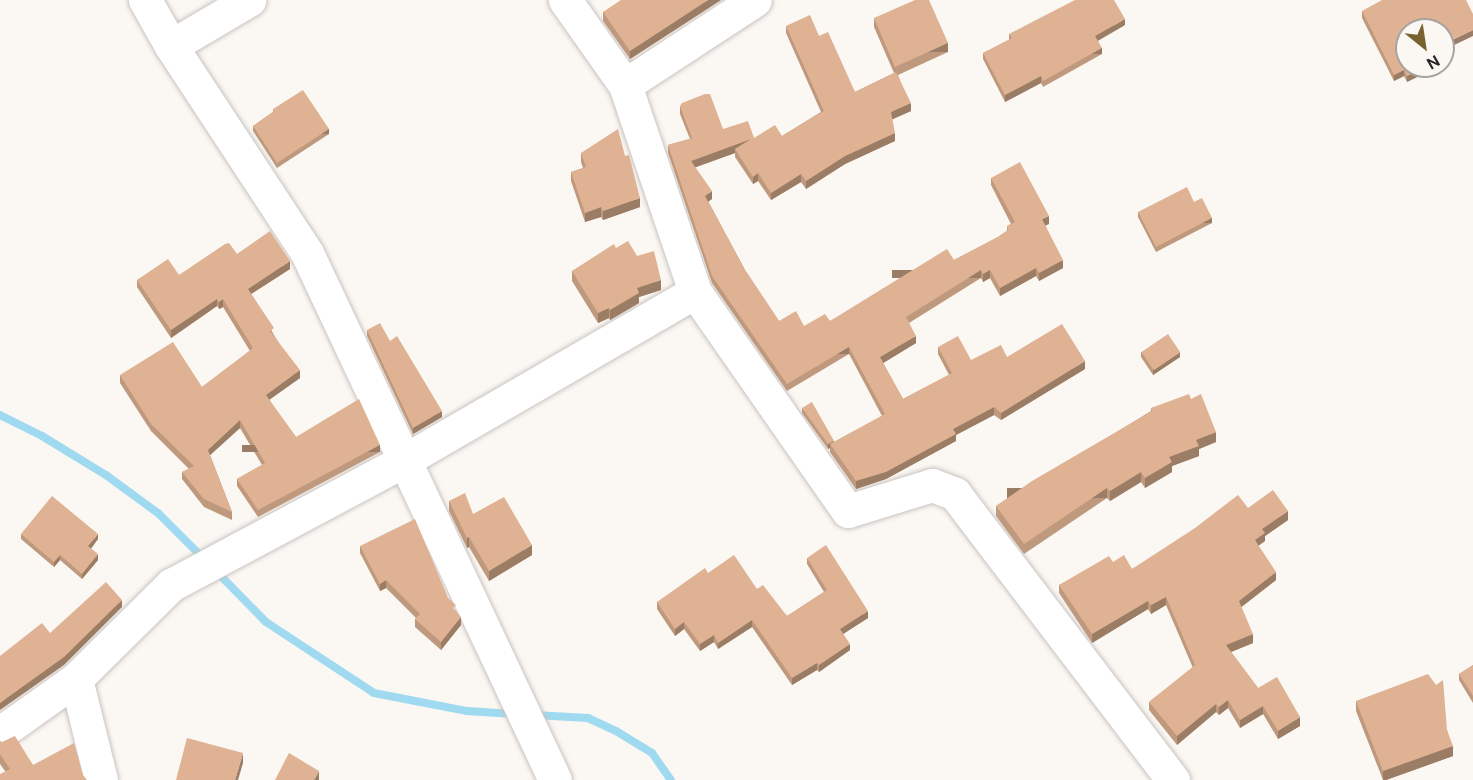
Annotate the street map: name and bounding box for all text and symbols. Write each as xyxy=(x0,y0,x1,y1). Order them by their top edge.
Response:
north arrow xyxy=(1395,18,1455,78)
text: N xyxy=(1423,50,1444,74)

